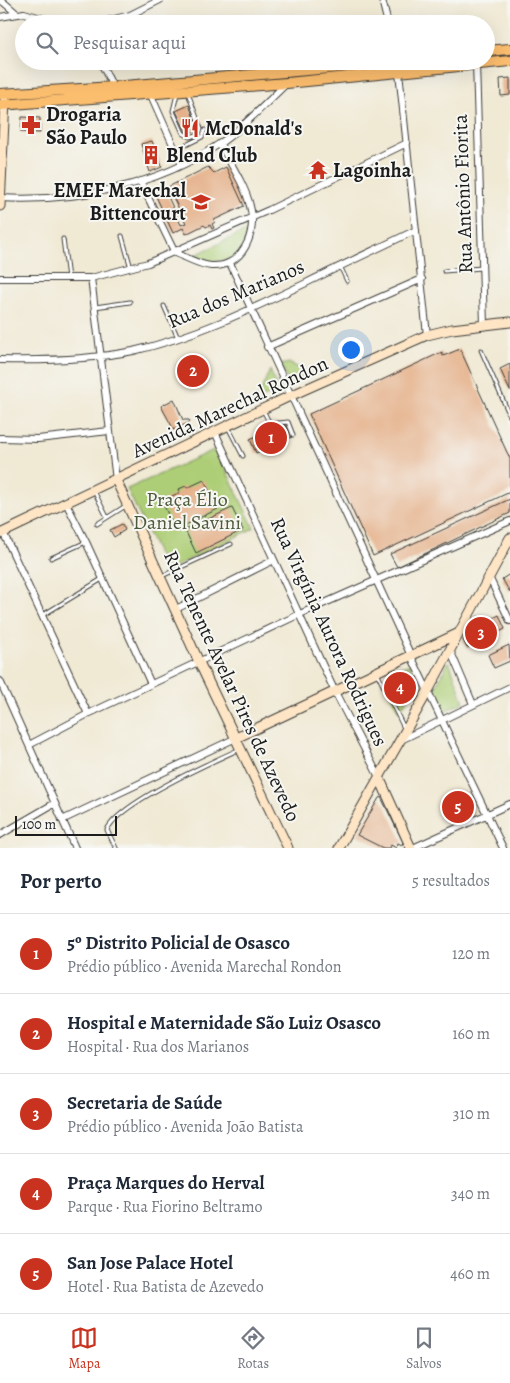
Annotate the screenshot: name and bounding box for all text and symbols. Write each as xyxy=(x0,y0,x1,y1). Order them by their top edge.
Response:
search box xyxy=(15,15,495,70)
icon: search xyxy=(33,29,61,57)
text: Pesquisar aqui xyxy=(73,30,186,56)
place label: Drogaria São Paulo xyxy=(46,101,127,151)
street label: Rua Antônio Fiorita xyxy=(447,113,479,274)
pharmacy icon: Drogaria São Paulo xyxy=(20,114,42,136)
place label: McDonald's xyxy=(205,115,302,142)
restaurant icon: McDonald's xyxy=(179,117,201,139)
place label: Blend Club xyxy=(166,142,257,169)
building icon: Blend Club xyxy=(140,144,162,166)
place label: Lagoinha xyxy=(333,157,412,184)
temple icon: Lagoinha xyxy=(307,159,329,181)
place label: EMEF Marechal Bittencourt xyxy=(53,177,187,227)
school or university icon: EMEF Marechal Bittencourt xyxy=(190,191,212,213)
street label: Rua dos Marianos xyxy=(163,253,309,335)
your location xyxy=(338,337,364,363)
street label: Avenida Marechal Rondon xyxy=(127,350,332,465)
pin: 2 xyxy=(177,352,209,390)
pin: 1 xyxy=(255,419,287,457)
park label: Praça Élio Daniel Savini xyxy=(133,486,241,536)
street label: Rua Virgínia Aurora Rodrigues xyxy=(264,513,394,751)
street label: Rua Tenente Avelar Pires de Azevedo xyxy=(157,546,307,826)
pin: 3 xyxy=(465,614,497,652)
pin: 4 xyxy=(384,669,416,707)
pin: 5 xyxy=(442,788,474,826)
scale bar xyxy=(15,813,118,836)
text: 100 m xyxy=(22,815,56,834)
text: Por perto xyxy=(20,867,102,895)
text: 5 resultados xyxy=(412,870,490,892)
text: 5º Distrito Policial de Osasco xyxy=(67,930,290,956)
text: 1 xyxy=(33,943,39,965)
text: 120 m xyxy=(452,943,490,965)
text: Prédio público · Avenida Marechal Rondon xyxy=(67,956,341,978)
text: Hospital e Maternidade São Luiz Osasco xyxy=(67,1010,381,1036)
text: 2 xyxy=(32,1023,40,1045)
text: 160 m xyxy=(452,1023,490,1045)
text: Hospital · Rua dos Marianos xyxy=(67,1036,249,1058)
text: Secretaria de Saúde xyxy=(67,1090,222,1116)
text: 3 xyxy=(33,1103,39,1125)
text: 310 m xyxy=(453,1103,490,1125)
text: Prédio público · Avenida João Batista xyxy=(67,1116,303,1138)
text: Praça Marques do Herval xyxy=(67,1170,265,1196)
text: 4 xyxy=(32,1183,40,1205)
text: 340 m xyxy=(451,1183,490,1205)
text: Parque · Rua Fiorino Beltramo xyxy=(67,1196,262,1218)
text: San Jose Palace Hotel xyxy=(67,1250,233,1276)
text: 5 xyxy=(33,1263,39,1285)
text: 460 m xyxy=(450,1263,490,1285)
text: Hotel · Rua Batista de Azevedo xyxy=(67,1276,264,1298)
tab: Mapa xyxy=(68,1324,101,1373)
tab: Rotas xyxy=(237,1324,269,1373)
tab: Salvos xyxy=(406,1324,442,1373)

